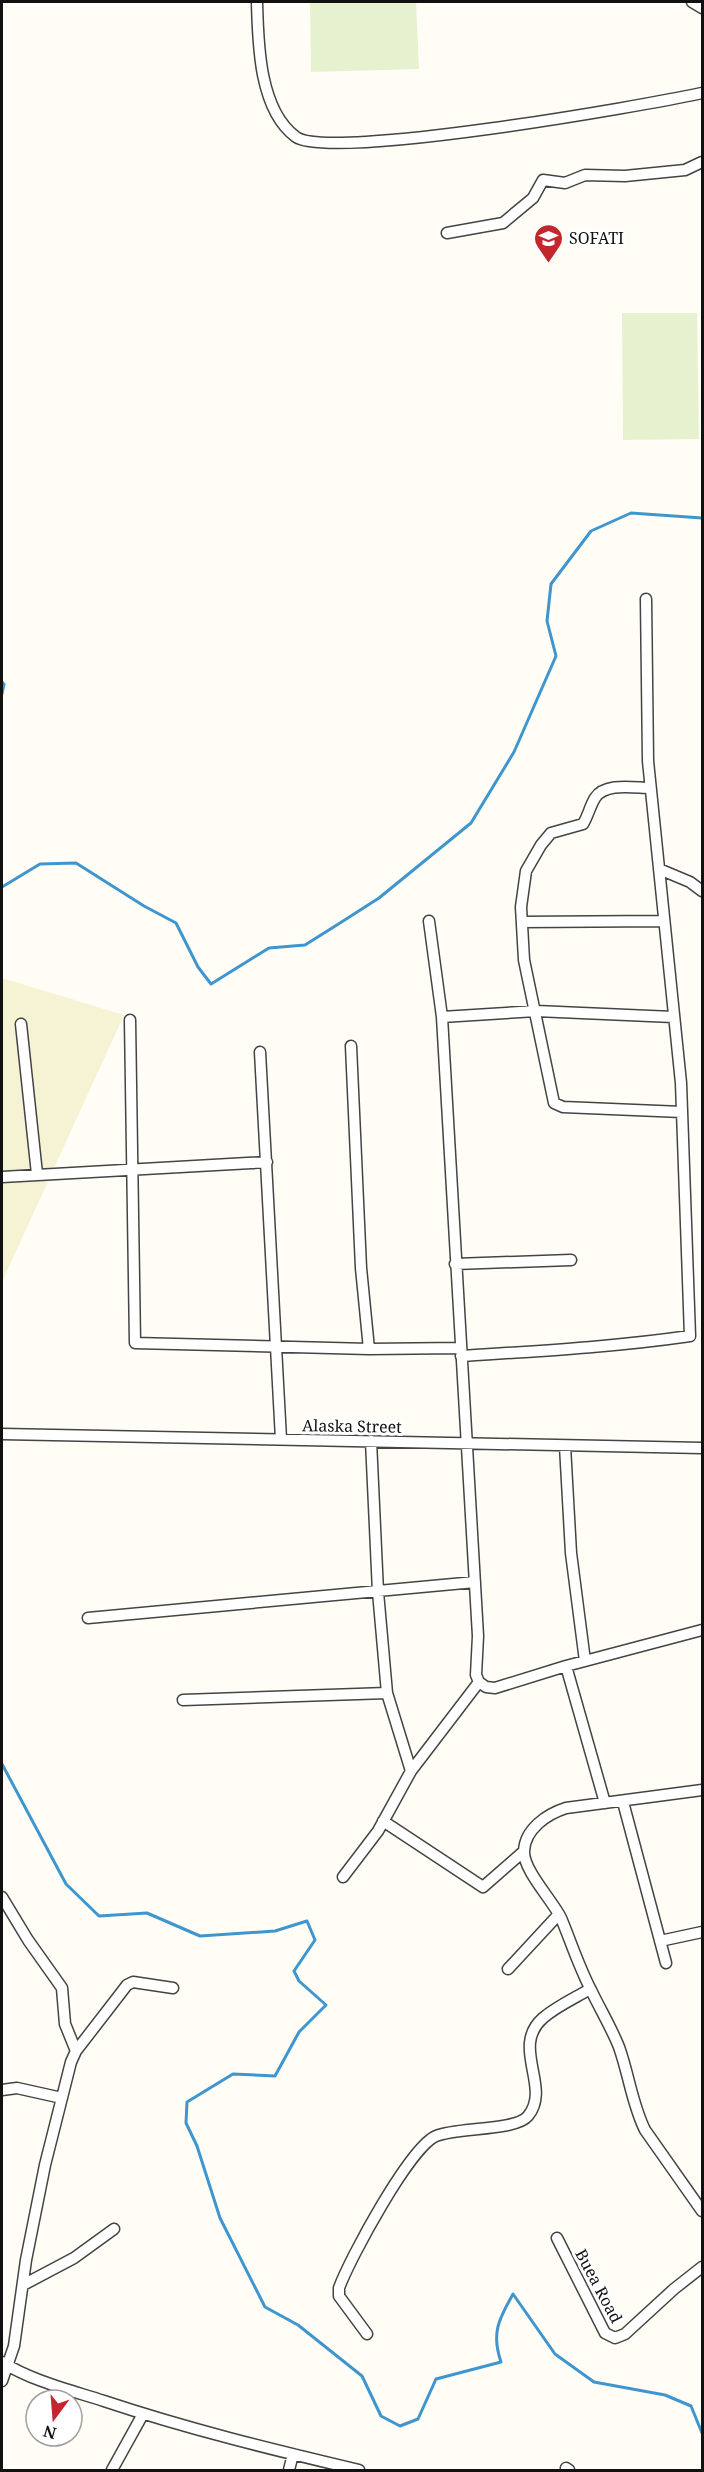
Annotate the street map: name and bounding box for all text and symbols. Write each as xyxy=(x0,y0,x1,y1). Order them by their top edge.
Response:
school or university icon: SOFATI xyxy=(532,222,564,264)
place label: SOFATI xyxy=(569,227,624,249)
street label: Alaska Street xyxy=(302,1414,402,1438)
street label: Buea Road xyxy=(570,2245,628,2327)
north arrow xyxy=(24,2388,84,2448)
text: N xyxy=(40,2420,59,2445)

